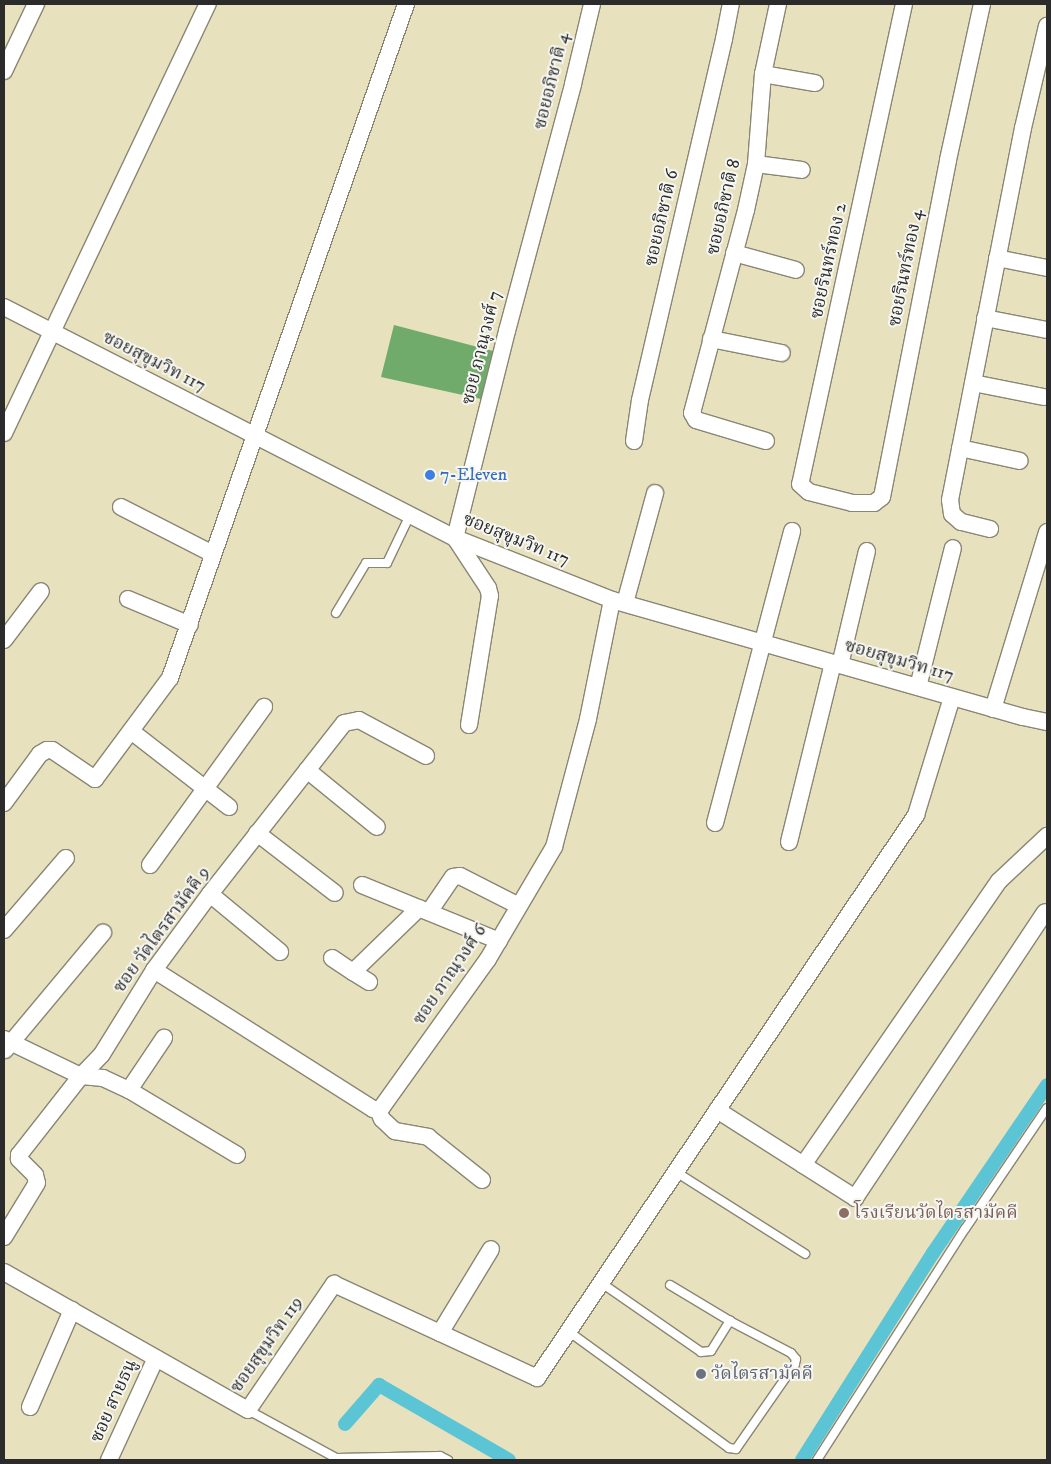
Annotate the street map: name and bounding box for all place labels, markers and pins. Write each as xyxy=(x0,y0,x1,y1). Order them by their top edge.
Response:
place label: 7-Eleven xyxy=(440,464,507,486)
marker: 7-Eleven xyxy=(424,469,436,481)
place label: โรงเรียนวัดไตรสามัคคี xyxy=(854,1202,1018,1224)
marker: โรงเรียนวัดไตรสามัคคี xyxy=(838,1207,850,1219)
place label: วัดไตรสามัคคี xyxy=(711,1363,813,1385)
marker: วัดไตรสามัคคี xyxy=(695,1368,707,1380)

